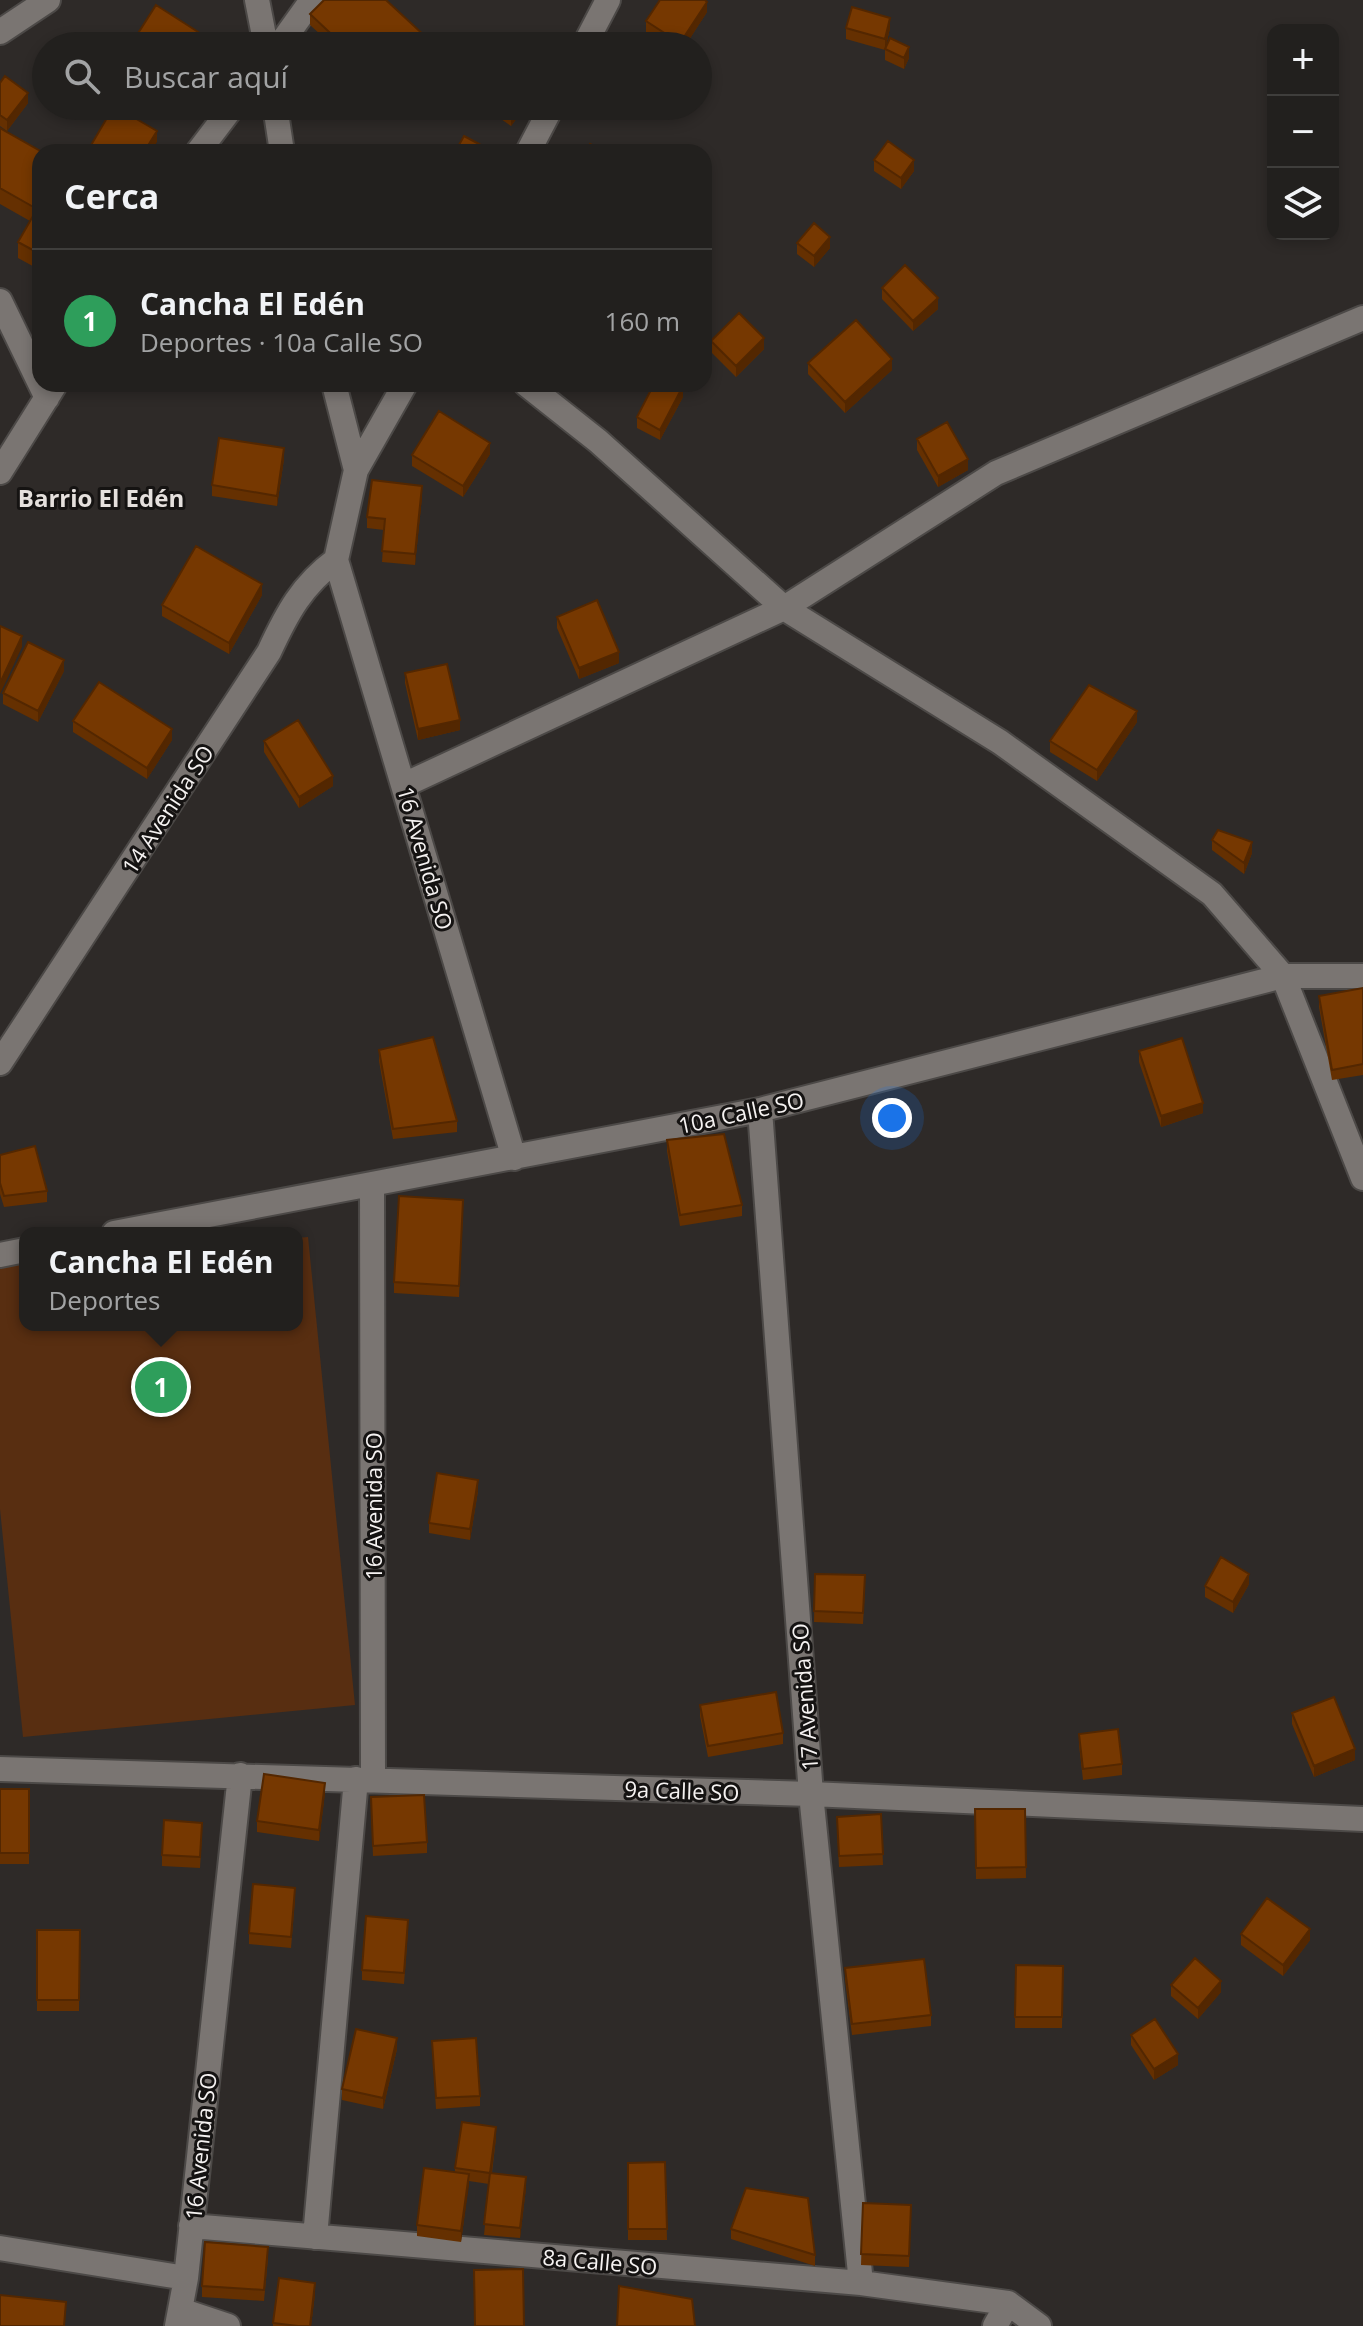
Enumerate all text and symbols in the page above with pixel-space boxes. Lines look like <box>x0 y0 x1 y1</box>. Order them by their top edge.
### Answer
map controls <box>1267 24 1339 240</box>
button: + <box>1267 24 1339 96</box>
search box <box>32 32 712 120</box>
icon: search <box>60 54 104 98</box>
text: Buscar aquí <box>124 56 288 97</box>
button: − <box>1267 96 1339 168</box>
button: layers <box>1267 168 1339 240</box>
text: Cerca <box>64 173 159 219</box>
text: Cancha El Edén <box>140 283 365 324</box>
text: 1 <box>83 303 97 339</box>
text: 160 m <box>605 303 680 339</box>
text: Deportes · 10a Calle SO <box>140 324 423 360</box>
district label: Barrio El Edén <box>18 481 184 514</box>
street label: 14 Avenida SO <box>114 739 220 879</box>
street label: 16 Avenida SO <box>391 783 461 933</box>
street label: 10a Calle SO <box>676 1084 806 1140</box>
your location <box>872 1098 912 1138</box>
popup <box>19 1227 303 1331</box>
text: Cancha El Edén <box>49 1241 274 1282</box>
text: Deportes <box>49 1282 160 1318</box>
pin: 1 <box>135 1357 187 1417</box>
street label: 16 Avenida SO <box>358 1432 388 1580</box>
street label: 17 Avenida SO <box>784 1622 824 1772</box>
street label: 9a Calle SO <box>624 1773 740 1807</box>
street label: 16 Avenida SO <box>177 2071 223 2221</box>
street label: 8a Calle SO <box>541 2241 659 2281</box>

